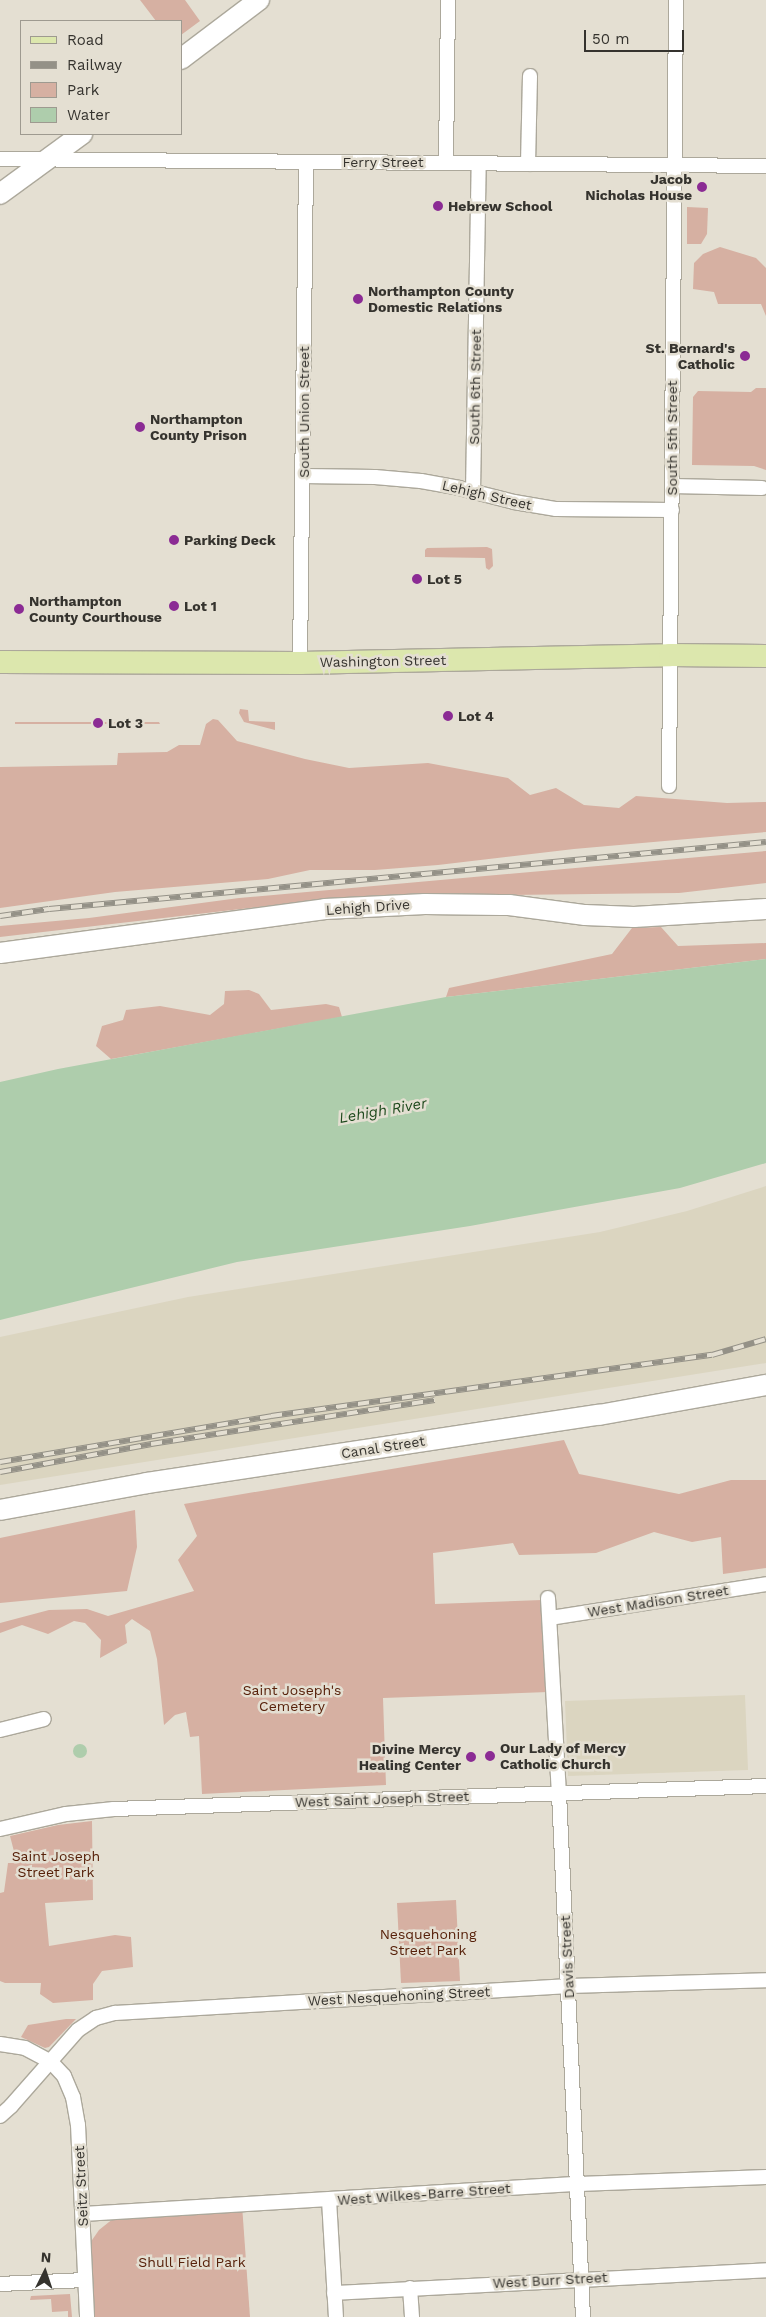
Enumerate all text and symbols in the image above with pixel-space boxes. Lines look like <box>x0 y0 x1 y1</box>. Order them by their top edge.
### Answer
legend <box>20 20 182 135</box>
scale bar <box>586 20 686 52</box>
text: 50 m <box>592 30 629 48</box>
text: Road <box>67 31 104 49</box>
text: Railway <box>67 56 122 74</box>
text: Park <box>67 81 99 99</box>
text: Water <box>67 106 110 124</box>
street label: Ferry Street <box>342 154 424 170</box>
place label: Jacob Nicholas House <box>585 171 692 203</box>
marker: Jacob Nicholas House <box>696 181 708 193</box>
place label: Hebrew School <box>448 198 553 214</box>
marker: Hebrew School <box>432 200 444 212</box>
place label: Northampton County Domestic Relations <box>368 283 514 316</box>
marker: Northampton County Domestic Relations <box>352 293 364 305</box>
street label: South 6th Street <box>466 329 484 445</box>
place label: St. Bernard's Catholic <box>646 340 735 372</box>
street label: South Union Street <box>296 346 312 478</box>
marker: St. Bernard's Catholic <box>739 350 751 362</box>
street label: South 5th Street <box>664 381 680 495</box>
place label: Northampton County Prison <box>150 411 247 444</box>
marker: Northampton County Prison <box>134 421 146 433</box>
street label: Lehigh Street <box>440 477 534 513</box>
place label: Parking Deck <box>184 532 276 548</box>
marker: Parking Deck <box>168 534 180 546</box>
place label: Lot 5 <box>427 571 462 587</box>
marker: Lot 5 <box>411 573 423 585</box>
place label: Northampton County Courthouse <box>29 593 162 626</box>
place label: Lot 1 <box>184 598 217 614</box>
marker: Lot 1 <box>168 600 180 612</box>
marker: Northampton County Courthouse <box>13 603 25 615</box>
street label: Washington Street <box>320 651 446 671</box>
place label: Lot 4 <box>458 708 494 724</box>
marker: Lot 4 <box>442 710 454 722</box>
place label: Lot 3 <box>108 715 143 731</box>
marker: Lot 3 <box>92 717 104 729</box>
street label: Lehigh Drive <box>325 896 411 918</box>
water label: Lehigh River <box>338 1094 428 1128</box>
street label: Canal Street <box>340 1432 426 1462</box>
street label: West Madison Street <box>586 1582 730 1620</box>
park label: Saint Joseph's Cemetery <box>243 1682 341 1714</box>
place label: Our Lady of Mercy Catholic Church <box>500 1740 627 1772</box>
place label: Divine Mercy Healing Center <box>359 1741 461 1774</box>
marker: Our Lady of Mercy Catholic Church <box>484 1750 496 1762</box>
marker: Divine Mercy Healing Center <box>465 1751 477 1763</box>
street label: West Saint Joseph Street <box>294 1788 470 1810</box>
park label: Saint Joseph Street Park <box>12 1848 100 1880</box>
street label: Davis Street <box>556 1915 578 1999</box>
park label: Nesquehoning Street Park <box>380 1926 476 1958</box>
street label: West Nesquehoning Street <box>307 1983 491 2009</box>
street label: Seitz Street <box>70 2145 92 2227</box>
street label: West Wilkes-Barre Street <box>337 2180 511 2208</box>
north arrow <box>20 2247 70 2297</box>
text: N <box>40 2249 52 2265</box>
park label: Shull Field Park <box>138 2254 246 2270</box>
street label: West Burr Street <box>492 2269 608 2291</box>

